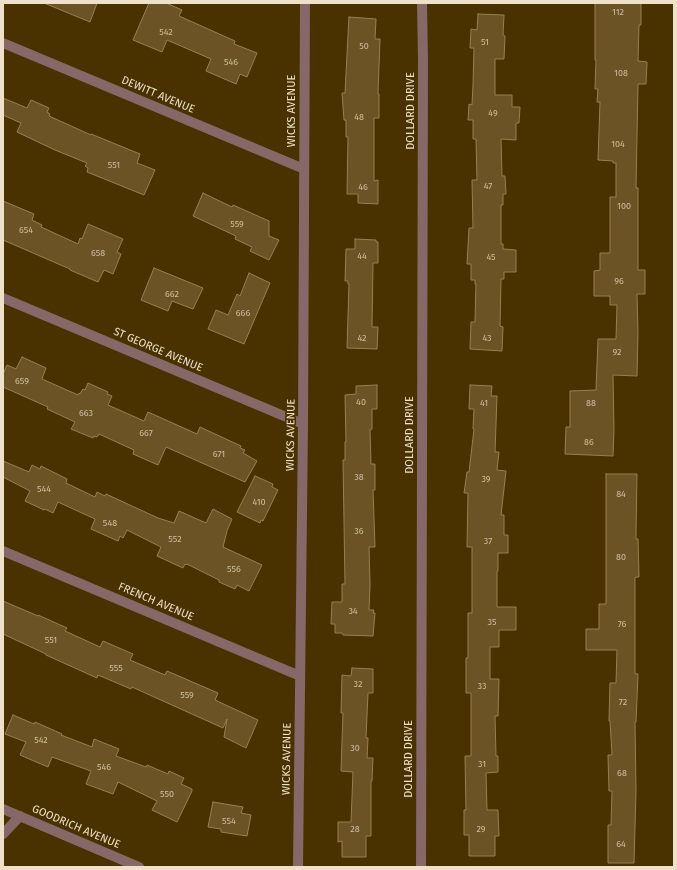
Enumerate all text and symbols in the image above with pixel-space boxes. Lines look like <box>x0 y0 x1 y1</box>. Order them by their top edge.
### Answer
house number: 112 <box>612 7 624 17</box>
house number: 542 <box>159 27 173 37</box>
house number: 51 <box>481 37 489 47</box>
house number: 50 <box>359 41 369 51</box>
house number: 546 <box>224 57 238 67</box>
house number: 108 <box>614 68 628 78</box>
street label: DOLLARD DRIVE <box>404 72 418 150</box>
street label: DEWITT AVENUE <box>119 74 197 116</box>
street label: WICKS AVENUE <box>285 75 299 147</box>
house number: 49 <box>488 108 498 118</box>
house number: 48 <box>354 112 364 122</box>
house number: 104 <box>611 139 625 149</box>
house number: 551 <box>108 160 120 170</box>
house number: 47 <box>484 181 492 191</box>
house number: 46 <box>358 182 368 192</box>
house number: 100 <box>617 201 631 211</box>
house number: 559 <box>230 219 244 229</box>
house number: 654 <box>19 225 33 235</box>
house number: 658 <box>91 248 105 258</box>
house number: 44 <box>357 251 367 261</box>
house number: 45 <box>486 252 496 262</box>
house number: 96 <box>614 276 624 286</box>
house number: 662 <box>165 289 179 299</box>
house number: 666 <box>236 308 250 318</box>
street label: ST GEORGE AVENUE <box>111 325 205 375</box>
house number: 42 <box>357 333 367 343</box>
house number: 43 <box>482 333 492 343</box>
house number: 92 <box>613 347 621 357</box>
house number: 659 <box>15 376 29 386</box>
street label: DOLLARD DRIVE <box>403 396 417 474</box>
house number: 40 <box>356 397 366 407</box>
house number: 41 <box>480 398 488 408</box>
house number: 88 <box>586 398 596 408</box>
street label: WICKS AVENUE <box>284 399 298 471</box>
house number: 663 <box>79 408 93 418</box>
house number: 667 <box>139 428 153 438</box>
house number: 86 <box>584 437 594 447</box>
house number: 671 <box>213 449 225 459</box>
house number: 38 <box>354 472 364 482</box>
house number: 39 <box>481 474 491 484</box>
house number: 544 <box>37 484 51 494</box>
house number: 84 <box>616 489 626 499</box>
house number: 410 <box>252 497 266 507</box>
house number: 548 <box>103 518 117 528</box>
house number: 36 <box>354 526 364 536</box>
house number: 552 <box>168 534 182 544</box>
house number: 37 <box>484 536 492 546</box>
house number: 80 <box>616 552 626 562</box>
house number: 556 <box>227 564 241 574</box>
street label: FRENCH AVENUE <box>116 580 196 624</box>
house number: 34 <box>348 606 358 616</box>
house number: 35 <box>488 617 496 627</box>
house number: 76 <box>618 619 626 629</box>
house number: 551 <box>45 635 57 645</box>
house number: 555 <box>109 663 123 673</box>
house number: 32 <box>354 679 362 689</box>
house number: 33 <box>478 681 486 691</box>
house number: 559 <box>180 690 194 700</box>
house number: 72 <box>619 697 627 707</box>
street label: DOLLARD DRIVE <box>402 720 416 798</box>
street label: WICKS AVENUE <box>280 723 294 795</box>
house number: 542 <box>34 735 48 745</box>
house number: 30 <box>350 743 360 753</box>
house number: 31 <box>478 759 486 769</box>
house number: 546 <box>97 762 111 772</box>
house number: 68 <box>617 768 627 778</box>
house number: 550 <box>160 789 174 799</box>
street label: GOODRICH AVENUE <box>30 802 122 852</box>
house number: 554 <box>222 816 236 826</box>
house number: 28 <box>350 824 360 834</box>
house number: 29 <box>476 824 486 834</box>
house number: 64 <box>616 839 626 849</box>

